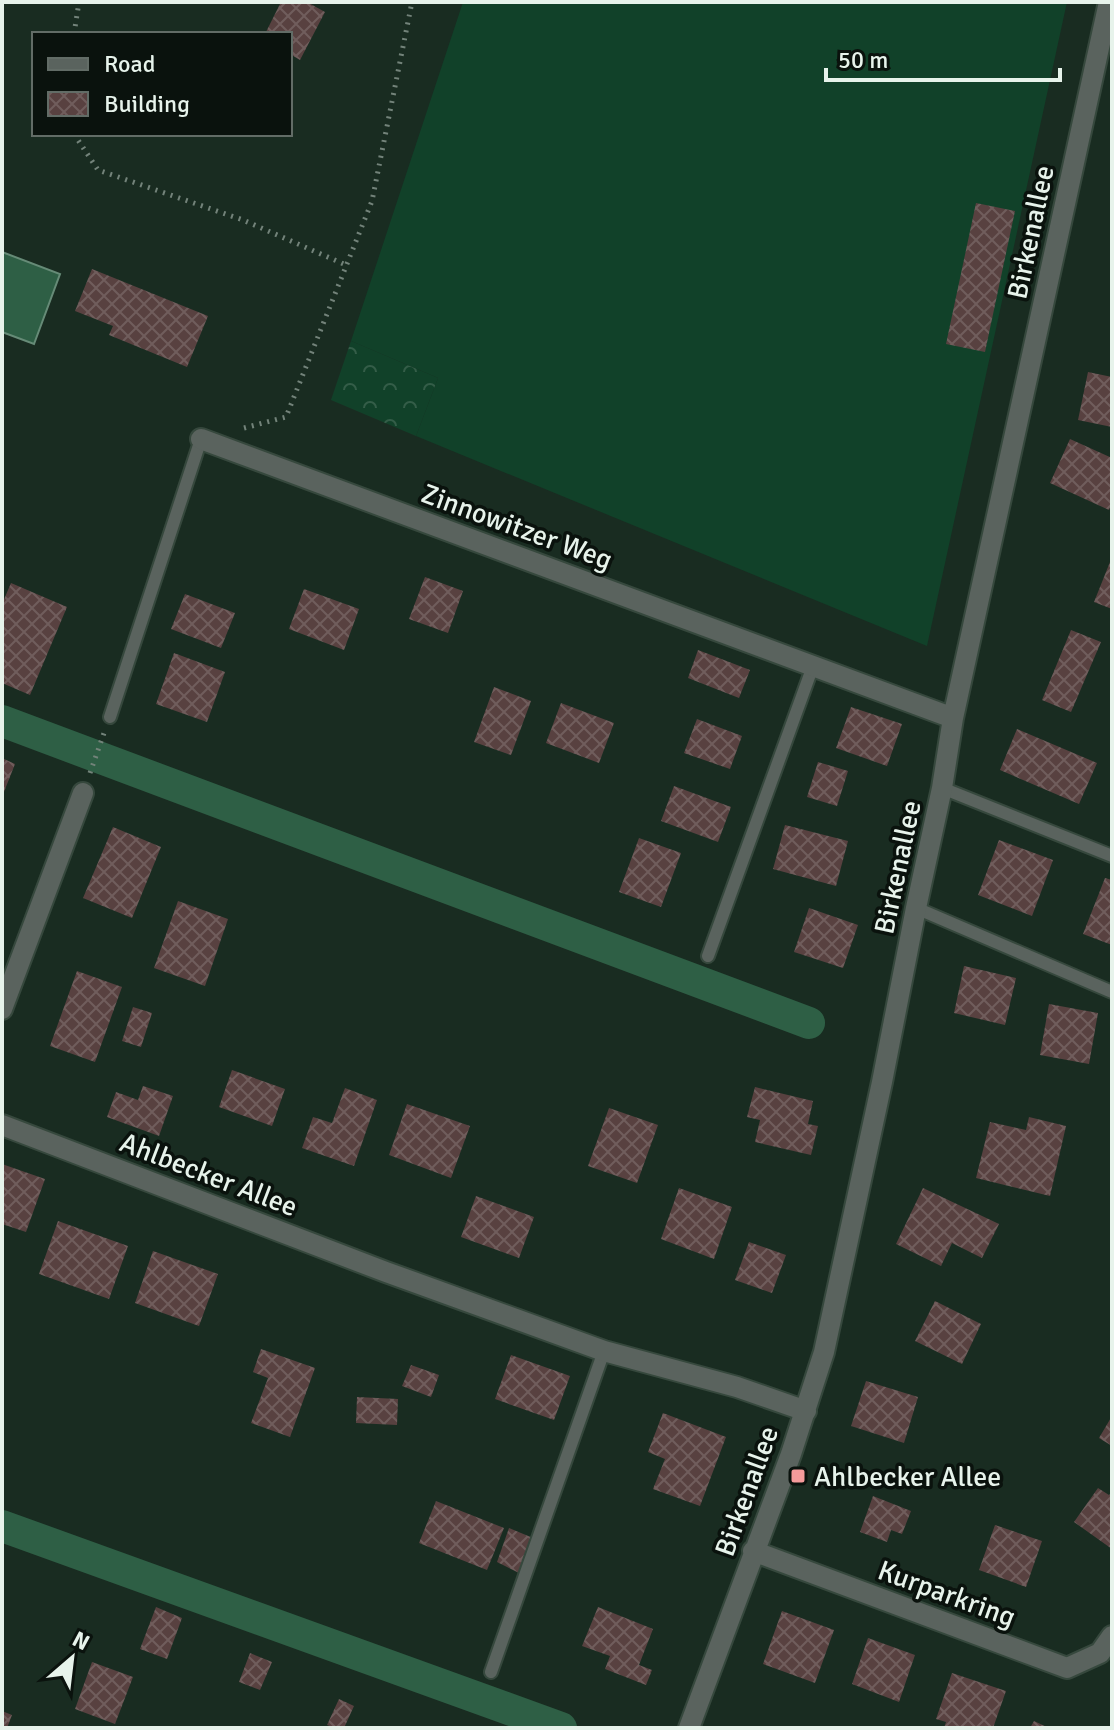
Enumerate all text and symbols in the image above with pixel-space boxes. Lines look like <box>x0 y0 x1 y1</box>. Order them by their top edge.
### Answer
legend <box>32 32 292 136</box>
scale bar <box>826 32 1060 82</box>
text: 50 m <box>838 45 888 75</box>
text: Road <box>104 49 155 79</box>
text: Building <box>104 89 190 119</box>
street label: Birkenallee <box>1000 162 1062 302</box>
street label: Zinnowitzer Weg <box>417 477 617 577</box>
street label: Birkenallee <box>867 797 929 937</box>
street label: Ahlbecker Allee <box>115 1126 302 1224</box>
street label: Birkenallee <box>708 1422 786 1561</box>
place label: Ahlbecker Allee <box>814 1460 1001 1494</box>
marker: Ahlbecker Allee <box>789 1467 807 1485</box>
street label: Kurparkring <box>873 1553 1020 1634</box>
north arrow <box>32 1618 112 1698</box>
text: N <box>68 1625 94 1656</box>

